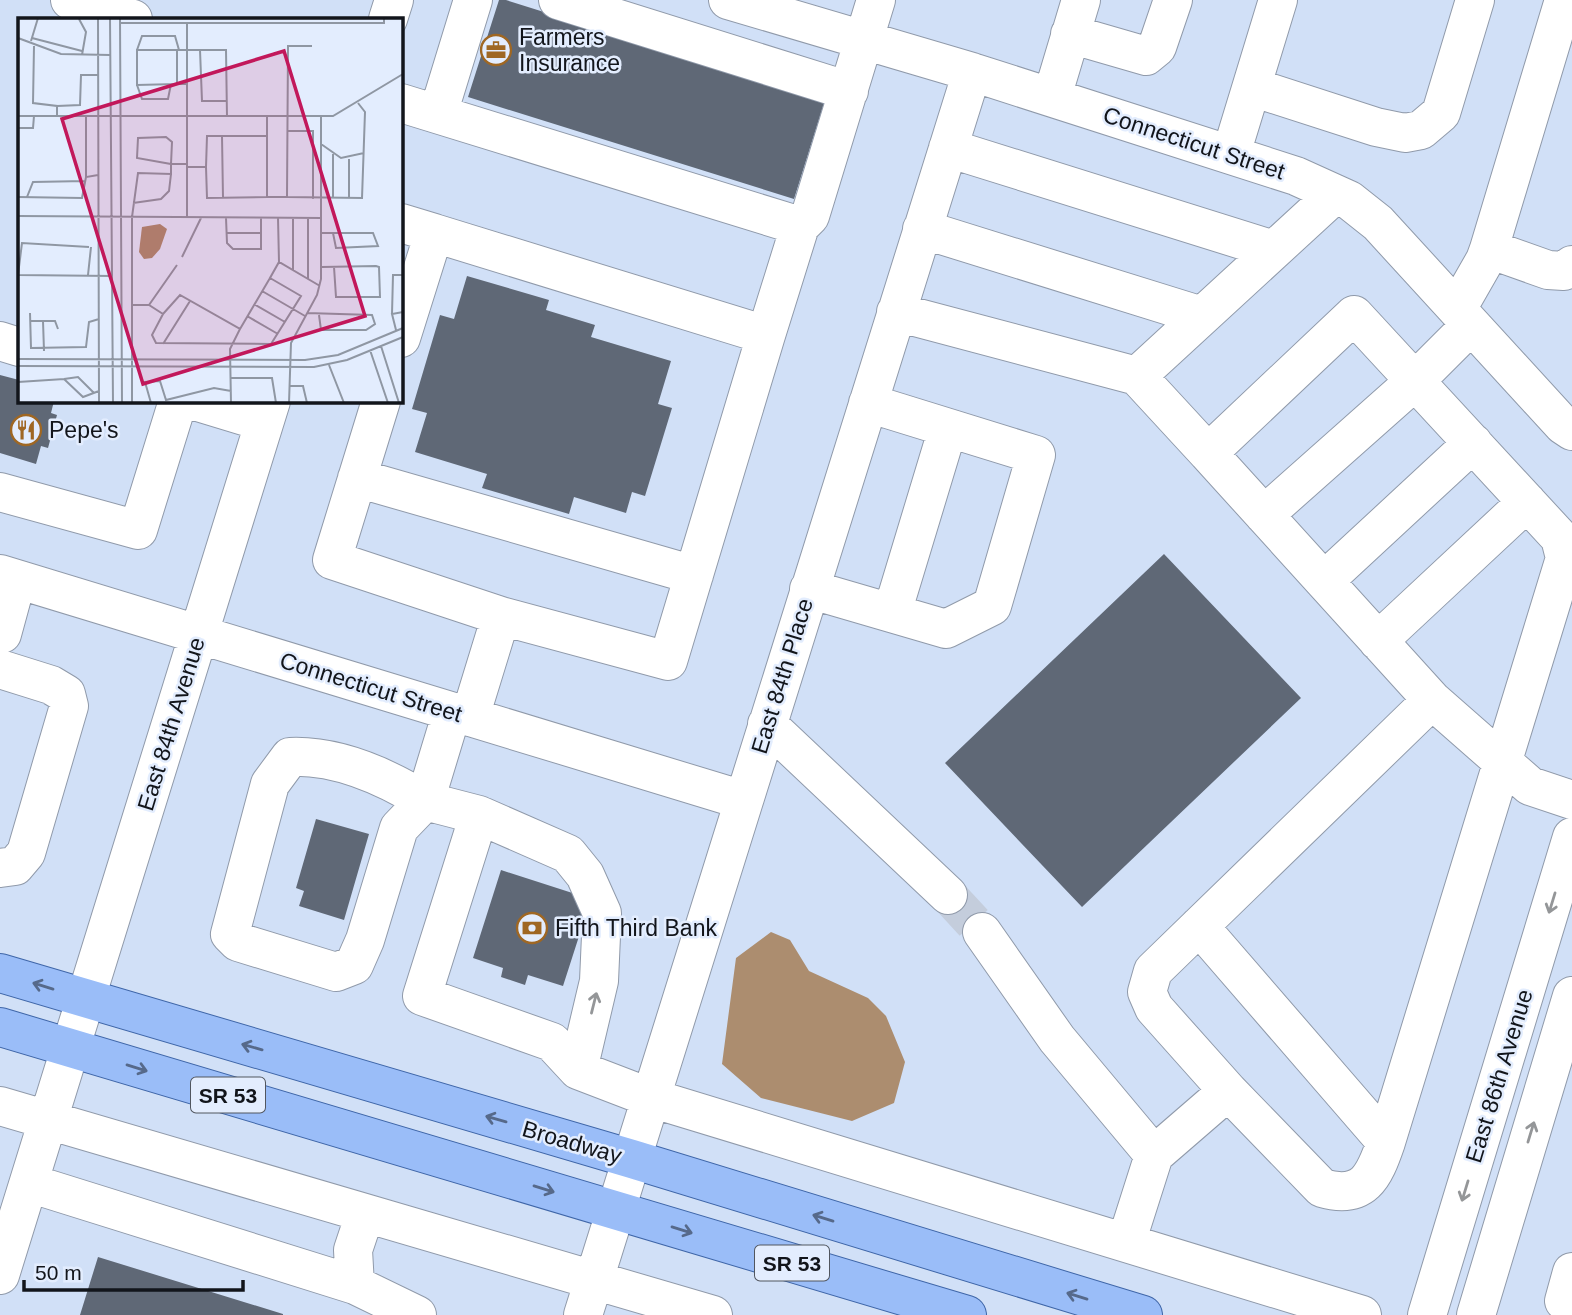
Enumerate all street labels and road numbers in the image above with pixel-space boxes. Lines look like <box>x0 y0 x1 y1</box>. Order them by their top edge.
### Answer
street label: Connecticut Street <box>1100 101 1289 185</box>
street label: East 84th Place <box>746 595 818 757</box>
street label: East 84th Avenue <box>132 634 210 814</box>
street label: Connecticut Street <box>277 647 466 727</box>
street label: East 86th Avenue <box>1460 986 1538 1166</box>
road number: SR 53 <box>191 1078 265 1112</box>
street label: Broadway <box>519 1115 625 1169</box>
road number: SR 53 <box>755 1246 829 1280</box>

